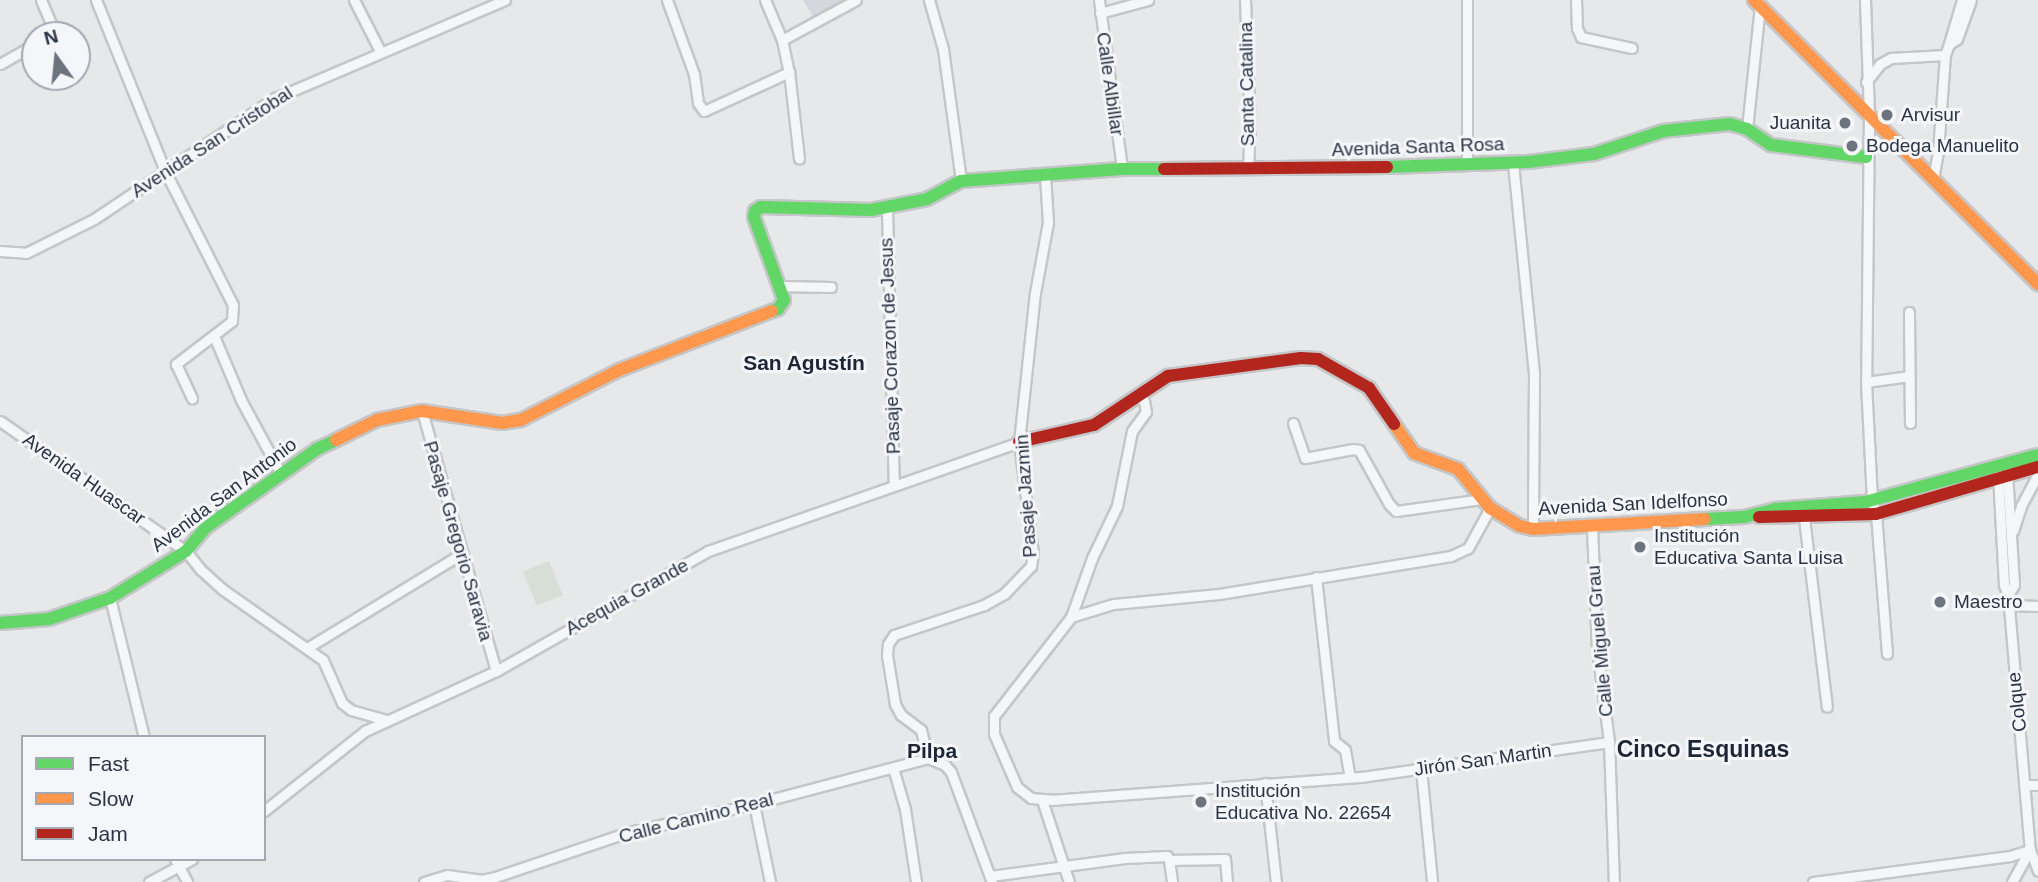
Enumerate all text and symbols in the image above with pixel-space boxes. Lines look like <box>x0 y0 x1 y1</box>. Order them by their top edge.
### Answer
north arrow <box>21 21 91 91</box>
street label: Santa Catalina <box>1235 21 1259 147</box>
text: N <box>42 25 60 49</box>
street label: Calle Albillar <box>1091 30 1129 138</box>
street label: Avenida San Cristobal <box>127 81 297 203</box>
place label: Arvisur <box>1901 104 1960 126</box>
marker: Arvisur <box>1879 107 1895 123</box>
place label: Juanita <box>1770 112 1831 134</box>
marker: Juanita <box>1837 115 1853 131</box>
street label: Avenida Santa Rosa <box>1331 133 1505 161</box>
place label: Bodega Manuelito <box>1866 135 2019 157</box>
marker: Bodega Manuelito <box>1844 138 1860 154</box>
street label: Pasaje Corazon de Jesus <box>875 237 905 455</box>
district label: San Agustín <box>743 350 865 376</box>
street label: Avenida Huascar <box>18 428 150 530</box>
street label: Avenida San Antonio <box>146 433 302 557</box>
street label: Pasaje Jazmin <box>1010 434 1042 558</box>
street label: Pasaje Gregorio Saravia <box>419 438 497 644</box>
street label: Avenida San Idelfonso <box>1538 488 1728 520</box>
place label: Institución Educativa Santa Luisa <box>1654 525 1843 569</box>
marker: Institución Educativa Santa Luisa <box>1632 539 1648 555</box>
street label: Acequia Grande <box>561 554 693 640</box>
street label: Calle Miguel Grau <box>1582 564 1618 718</box>
place label: Maestro <box>1954 591 2023 613</box>
marker: Maestro <box>1932 594 1948 610</box>
street label: Colque <box>2003 671 2031 733</box>
legend <box>21 735 266 861</box>
district label: Cinco Esquinas <box>1617 735 1789 763</box>
district label: Pilpa <box>907 738 957 764</box>
street label: Jirón San Martin <box>1413 739 1553 781</box>
text: Fast <box>88 752 129 775</box>
place label: Institución Educativa No. 22654 <box>1215 780 1391 824</box>
text: Slow <box>88 787 134 810</box>
street label: Calle Camino Real <box>616 788 776 848</box>
marker: Institución Educativa No. 22654 <box>1193 794 1209 810</box>
text: Jam <box>88 822 128 845</box>

